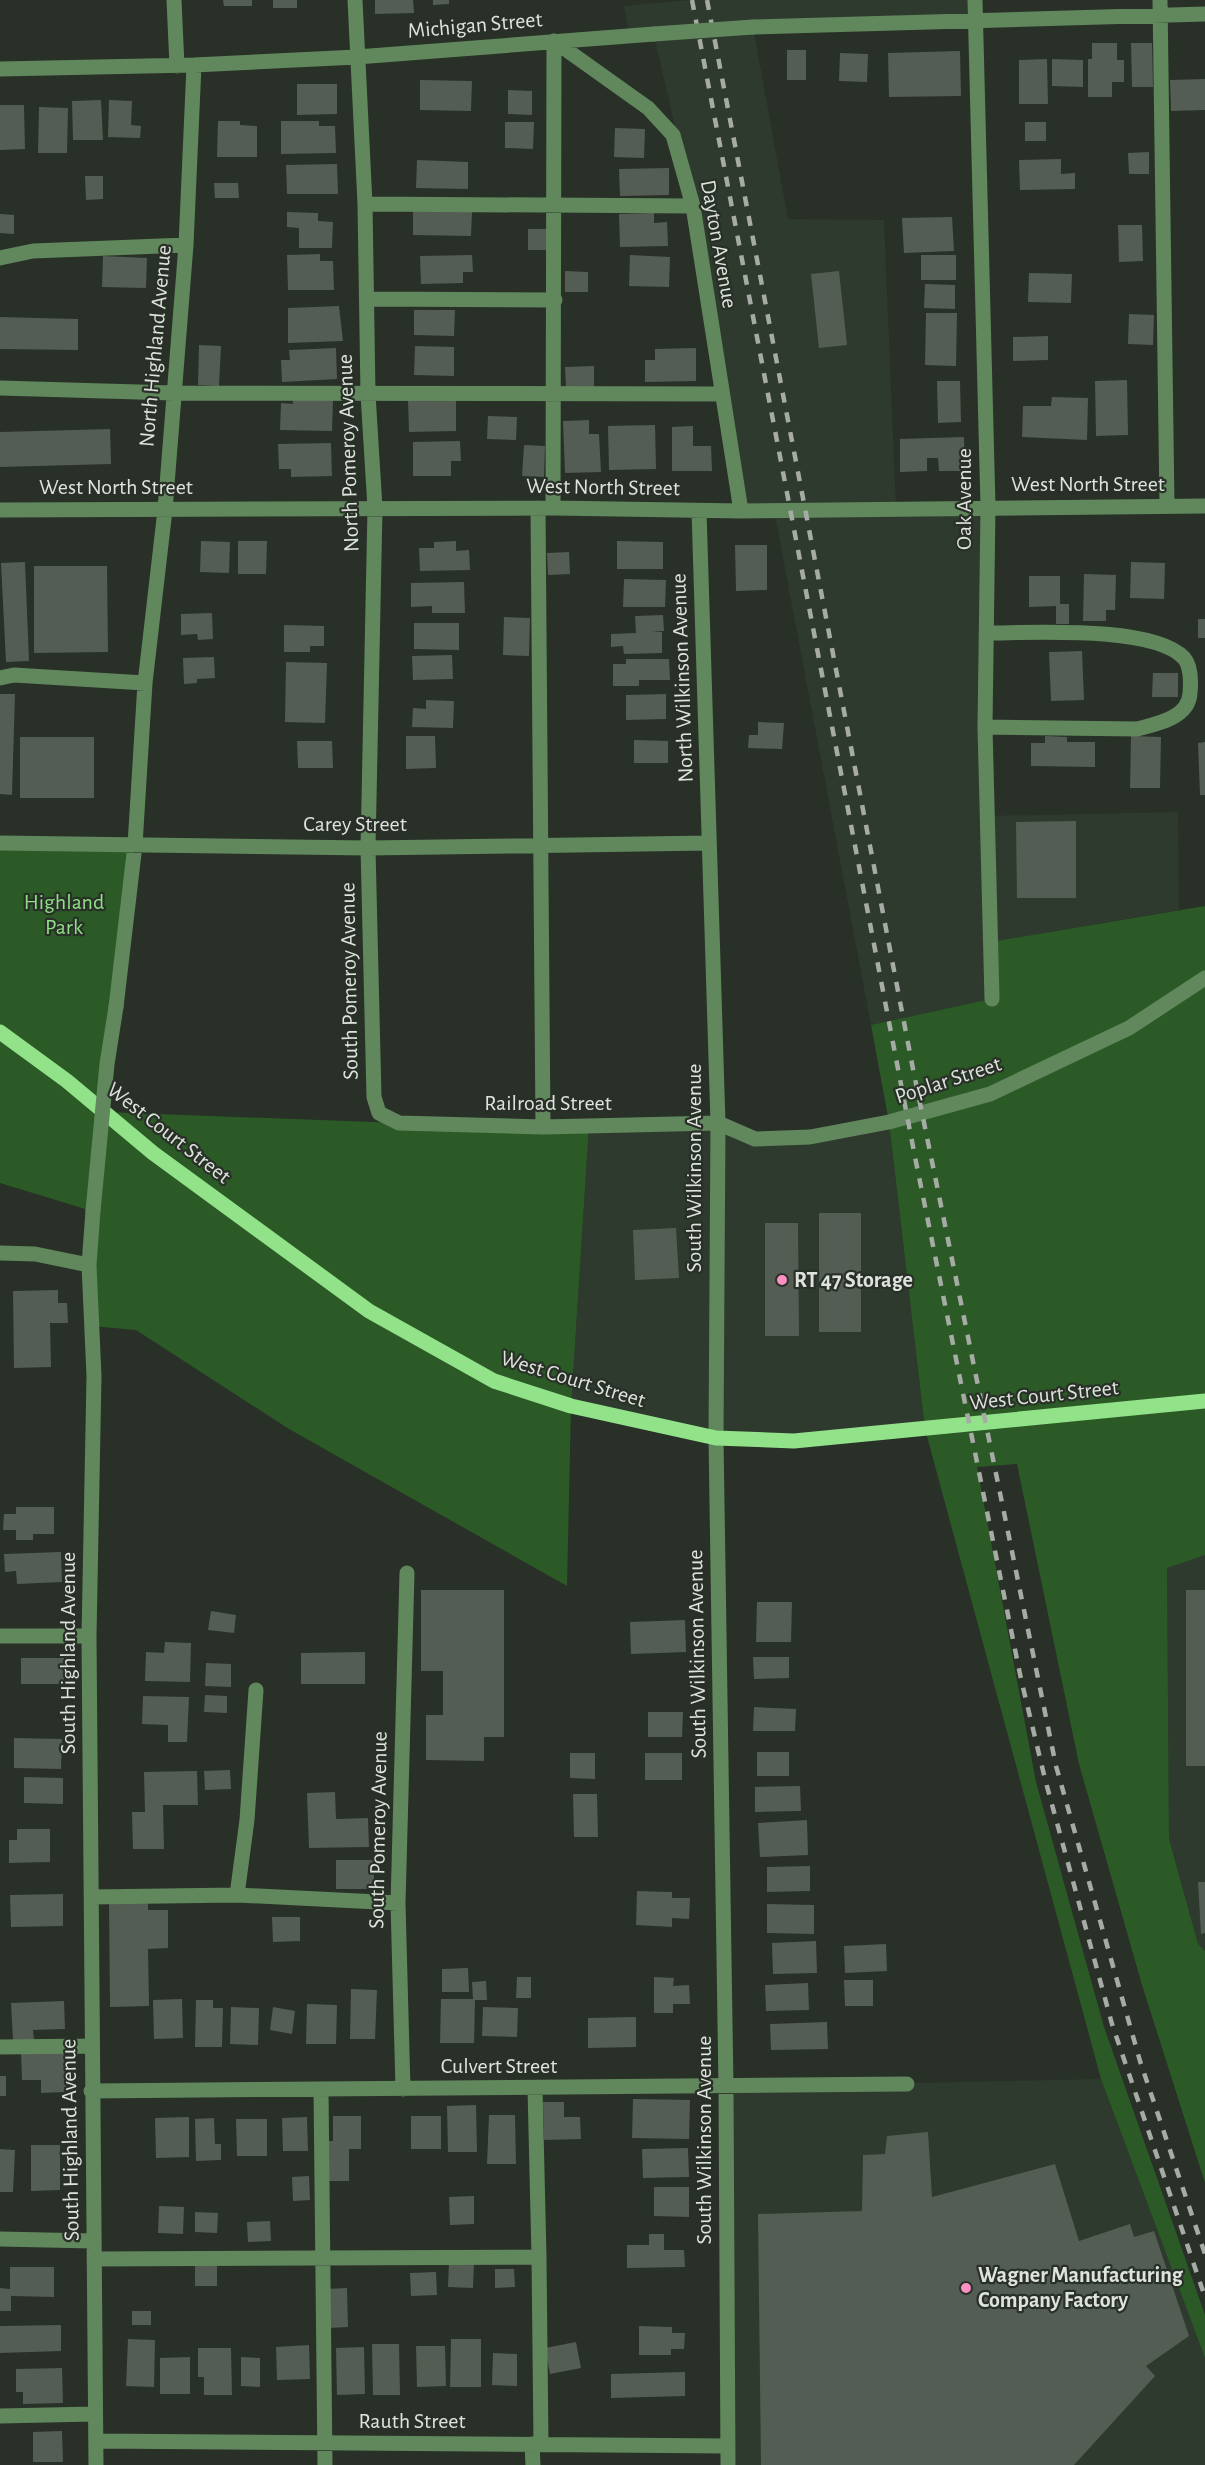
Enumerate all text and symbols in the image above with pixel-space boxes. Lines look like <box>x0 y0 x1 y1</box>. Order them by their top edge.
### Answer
street label: Michigan Street <box>407 8 543 42</box>
street label: Dayton Avenue <box>697 178 741 310</box>
street label: North Highland Avenue <box>135 244 175 448</box>
street label: North Pomeroy Avenue <box>334 354 362 552</box>
street label: Oak Avenue <box>953 448 975 550</box>
street label: West North Street <box>1011 473 1165 495</box>
street label: West North Street <box>526 475 680 499</box>
street label: West North Street <box>39 476 193 498</box>
street label: North Wilkinson Avenue <box>667 573 697 783</box>
street label: Carey Street <box>303 813 407 835</box>
street label: South Pomeroy Avenue <box>336 882 362 1080</box>
park label: Highland Park <box>24 891 104 938</box>
street label: Poplar Street <box>892 1052 1004 1108</box>
street label: South Wilkinson Avenue <box>683 1063 705 1273</box>
street label: West Court Street <box>103 1078 235 1188</box>
street label: Railroad Street <box>484 1092 612 1114</box>
place label: RT 47 Storage <box>794 1269 913 1291</box>
marker: RT 47 Storage <box>775 1273 789 1287</box>
street label: West Court Street <box>498 1347 648 1411</box>
street label: West Court Street <box>968 1376 1120 1414</box>
street label: South Wilkinson Avenue <box>684 1549 710 1759</box>
street label: South Highland Avenue <box>57 1552 79 1754</box>
street label: South Pomeroy Avenue <box>365 1731 391 1929</box>
street label: South Wilkinson Avenue <box>693 2035 715 2245</box>
street label: South Highland Avenue <box>57 2039 83 2241</box>
street label: Culvert Street <box>441 2055 557 2077</box>
place label: Wagner Manufacturing Company Factory <box>978 2264 1184 2312</box>
marker: Wagner Manufacturing Company Factory <box>959 2281 973 2295</box>
street label: Rauth Street <box>358 2410 466 2432</box>

